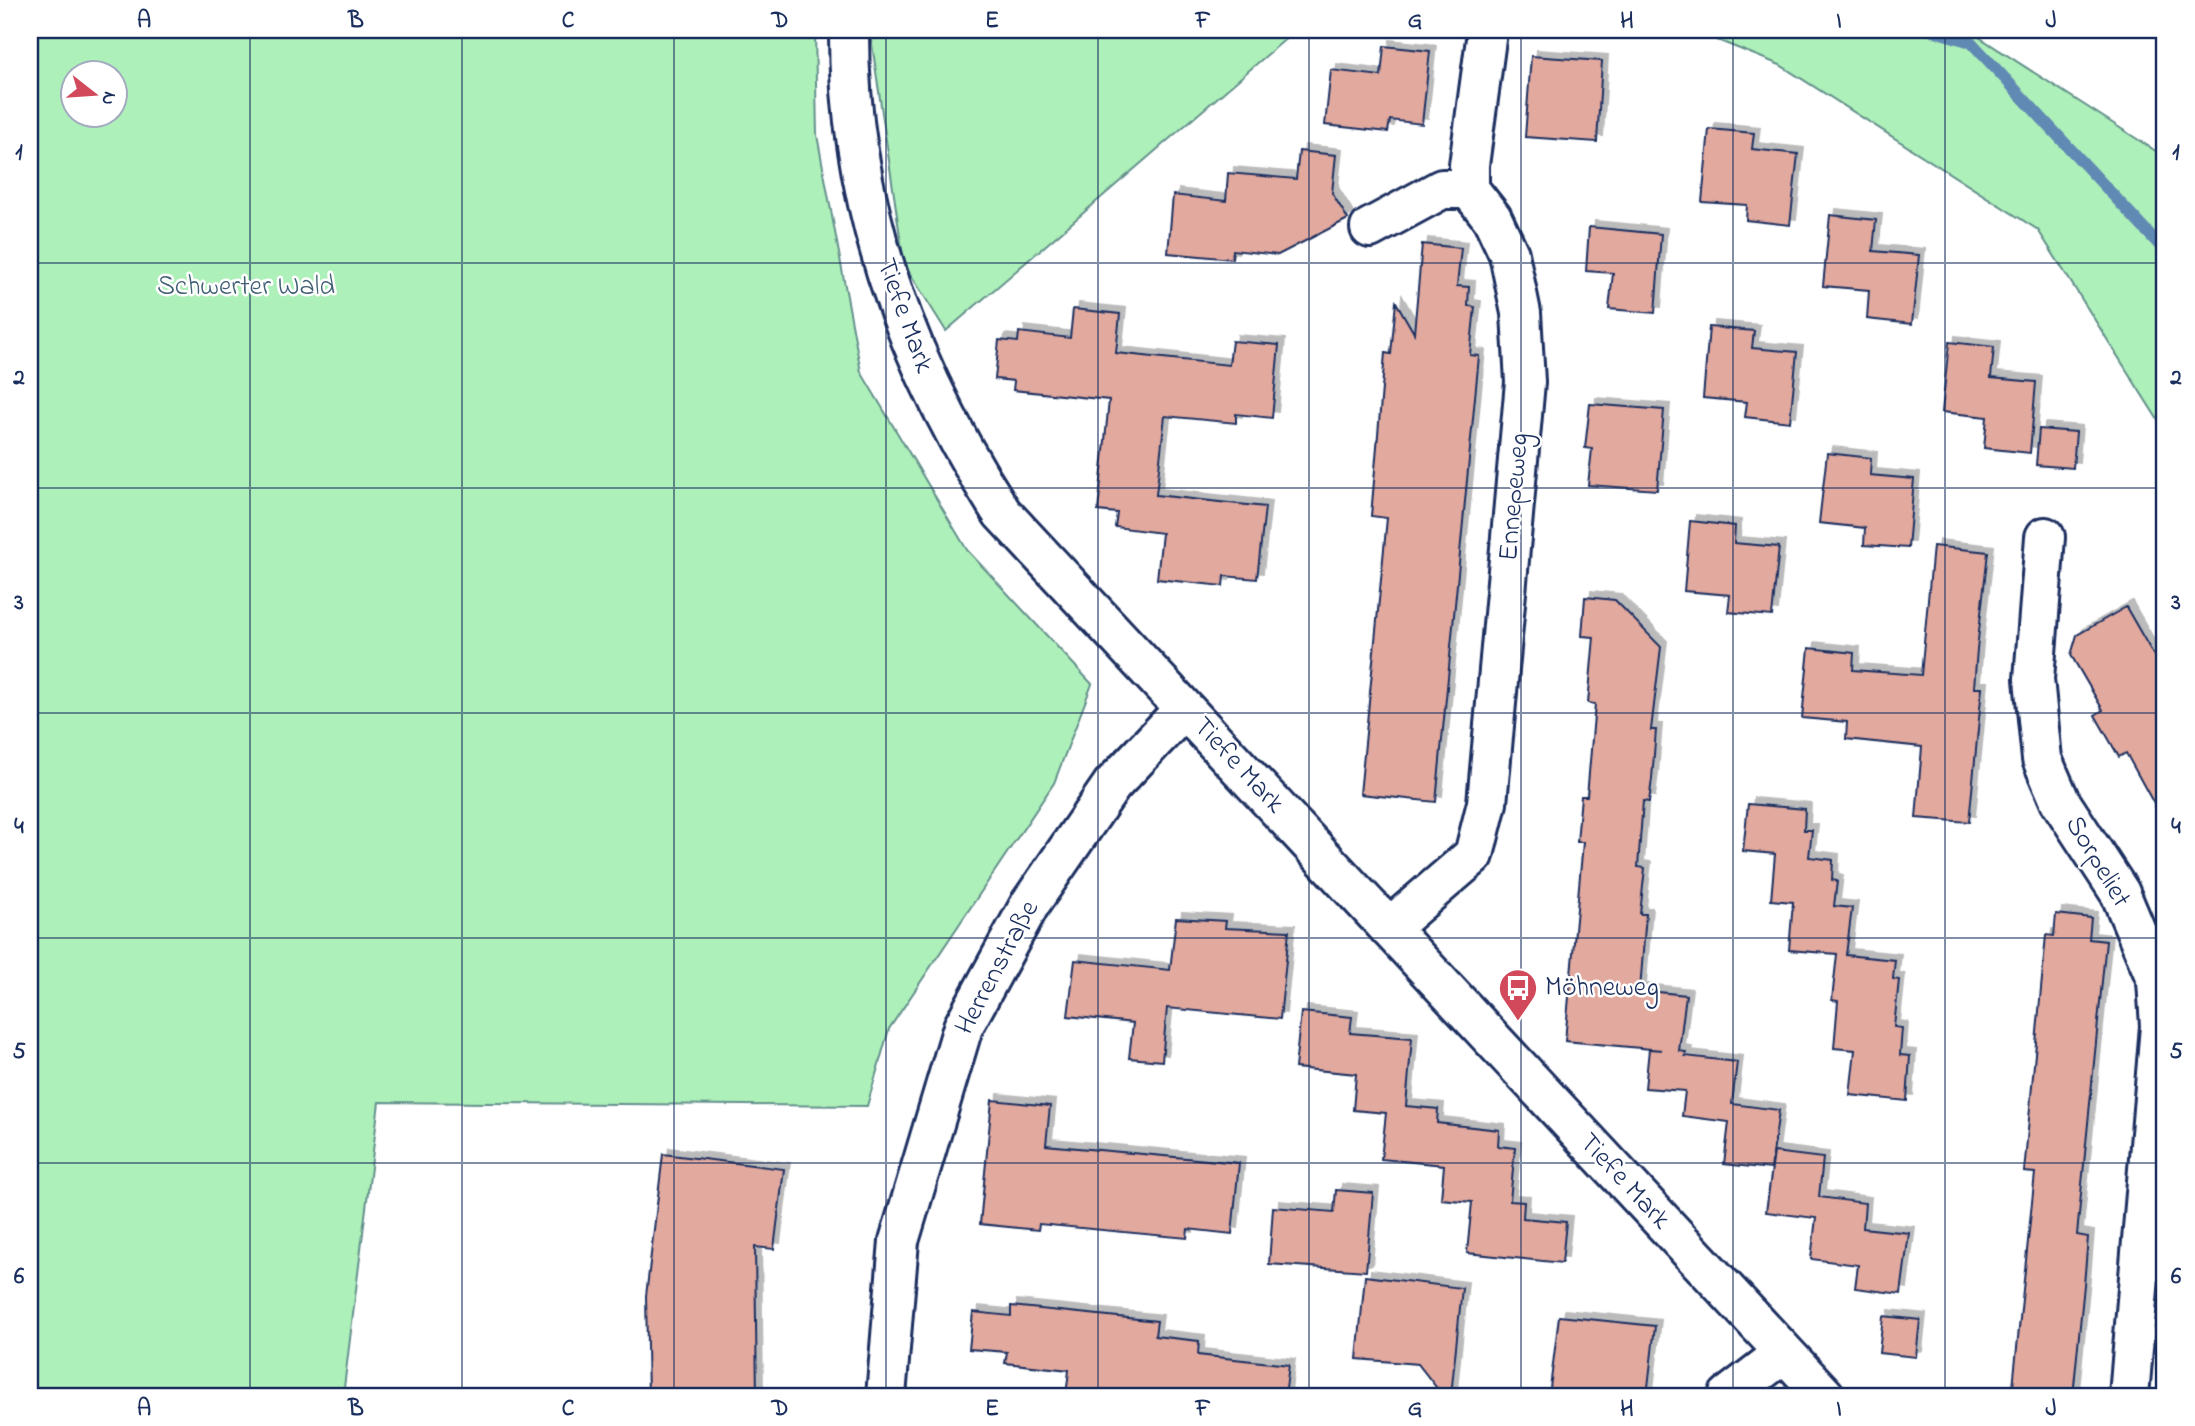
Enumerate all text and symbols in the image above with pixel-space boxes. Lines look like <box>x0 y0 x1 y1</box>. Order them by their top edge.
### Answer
text: A <box>137 5 151 38</box>
text: B <box>347 5 364 38</box>
text: C <box>562 5 575 38</box>
text: D <box>771 5 788 38</box>
text: E <box>985 5 999 38</box>
text: F <box>1195 5 1211 38</box>
text: G <box>1408 5 1422 38</box>
text: H <box>1620 5 1634 38</box>
text: I <box>1836 5 1842 38</box>
text: J <box>2045 5 2057 38</box>
north arrow <box>60 60 130 130</box>
text: N <box>93 88 123 108</box>
text: 1 <box>15 137 23 170</box>
text: 1 <box>2172 137 2180 170</box>
street label: Tiefe Mark <box>864 253 944 380</box>
park label: Schwerter Wald <box>157 267 335 308</box>
text: 2 <box>12 362 25 395</box>
text: 2 <box>2169 362 2182 395</box>
street label: Ennepeweg <box>1489 431 1541 563</box>
text: 3 <box>13 587 24 620</box>
text: 3 <box>2170 587 2181 620</box>
street label: Tiefe Mark <box>1182 708 1294 824</box>
street label: Sorpeliet <box>2053 808 2141 916</box>
text: 4 <box>14 811 24 844</box>
text: 4 <box>2171 811 2181 844</box>
street label: Herrenstraße <box>945 893 1051 1043</box>
bus stop icon: Möhneweg <box>1497 967 1539 1022</box>
place label: Möhneweg <box>1545 968 1659 1009</box>
text: 5 <box>12 1036 26 1069</box>
text: 5 <box>2169 1036 2183 1069</box>
street label: Tiefe Mark <box>1568 1124 1680 1240</box>
text: 6 <box>14 1261 25 1294</box>
text: 6 <box>2171 1261 2182 1294</box>
text: A <box>137 1393 151 1426</box>
text: B <box>347 1393 364 1426</box>
text: C <box>562 1393 575 1426</box>
text: D <box>771 1393 788 1426</box>
text: E <box>985 1393 999 1426</box>
text: F <box>1195 1393 1211 1426</box>
text: G <box>1408 1393 1422 1426</box>
text: H <box>1620 1393 1634 1426</box>
text: I <box>1836 1393 1842 1426</box>
text: J <box>2045 1393 2057 1426</box>

